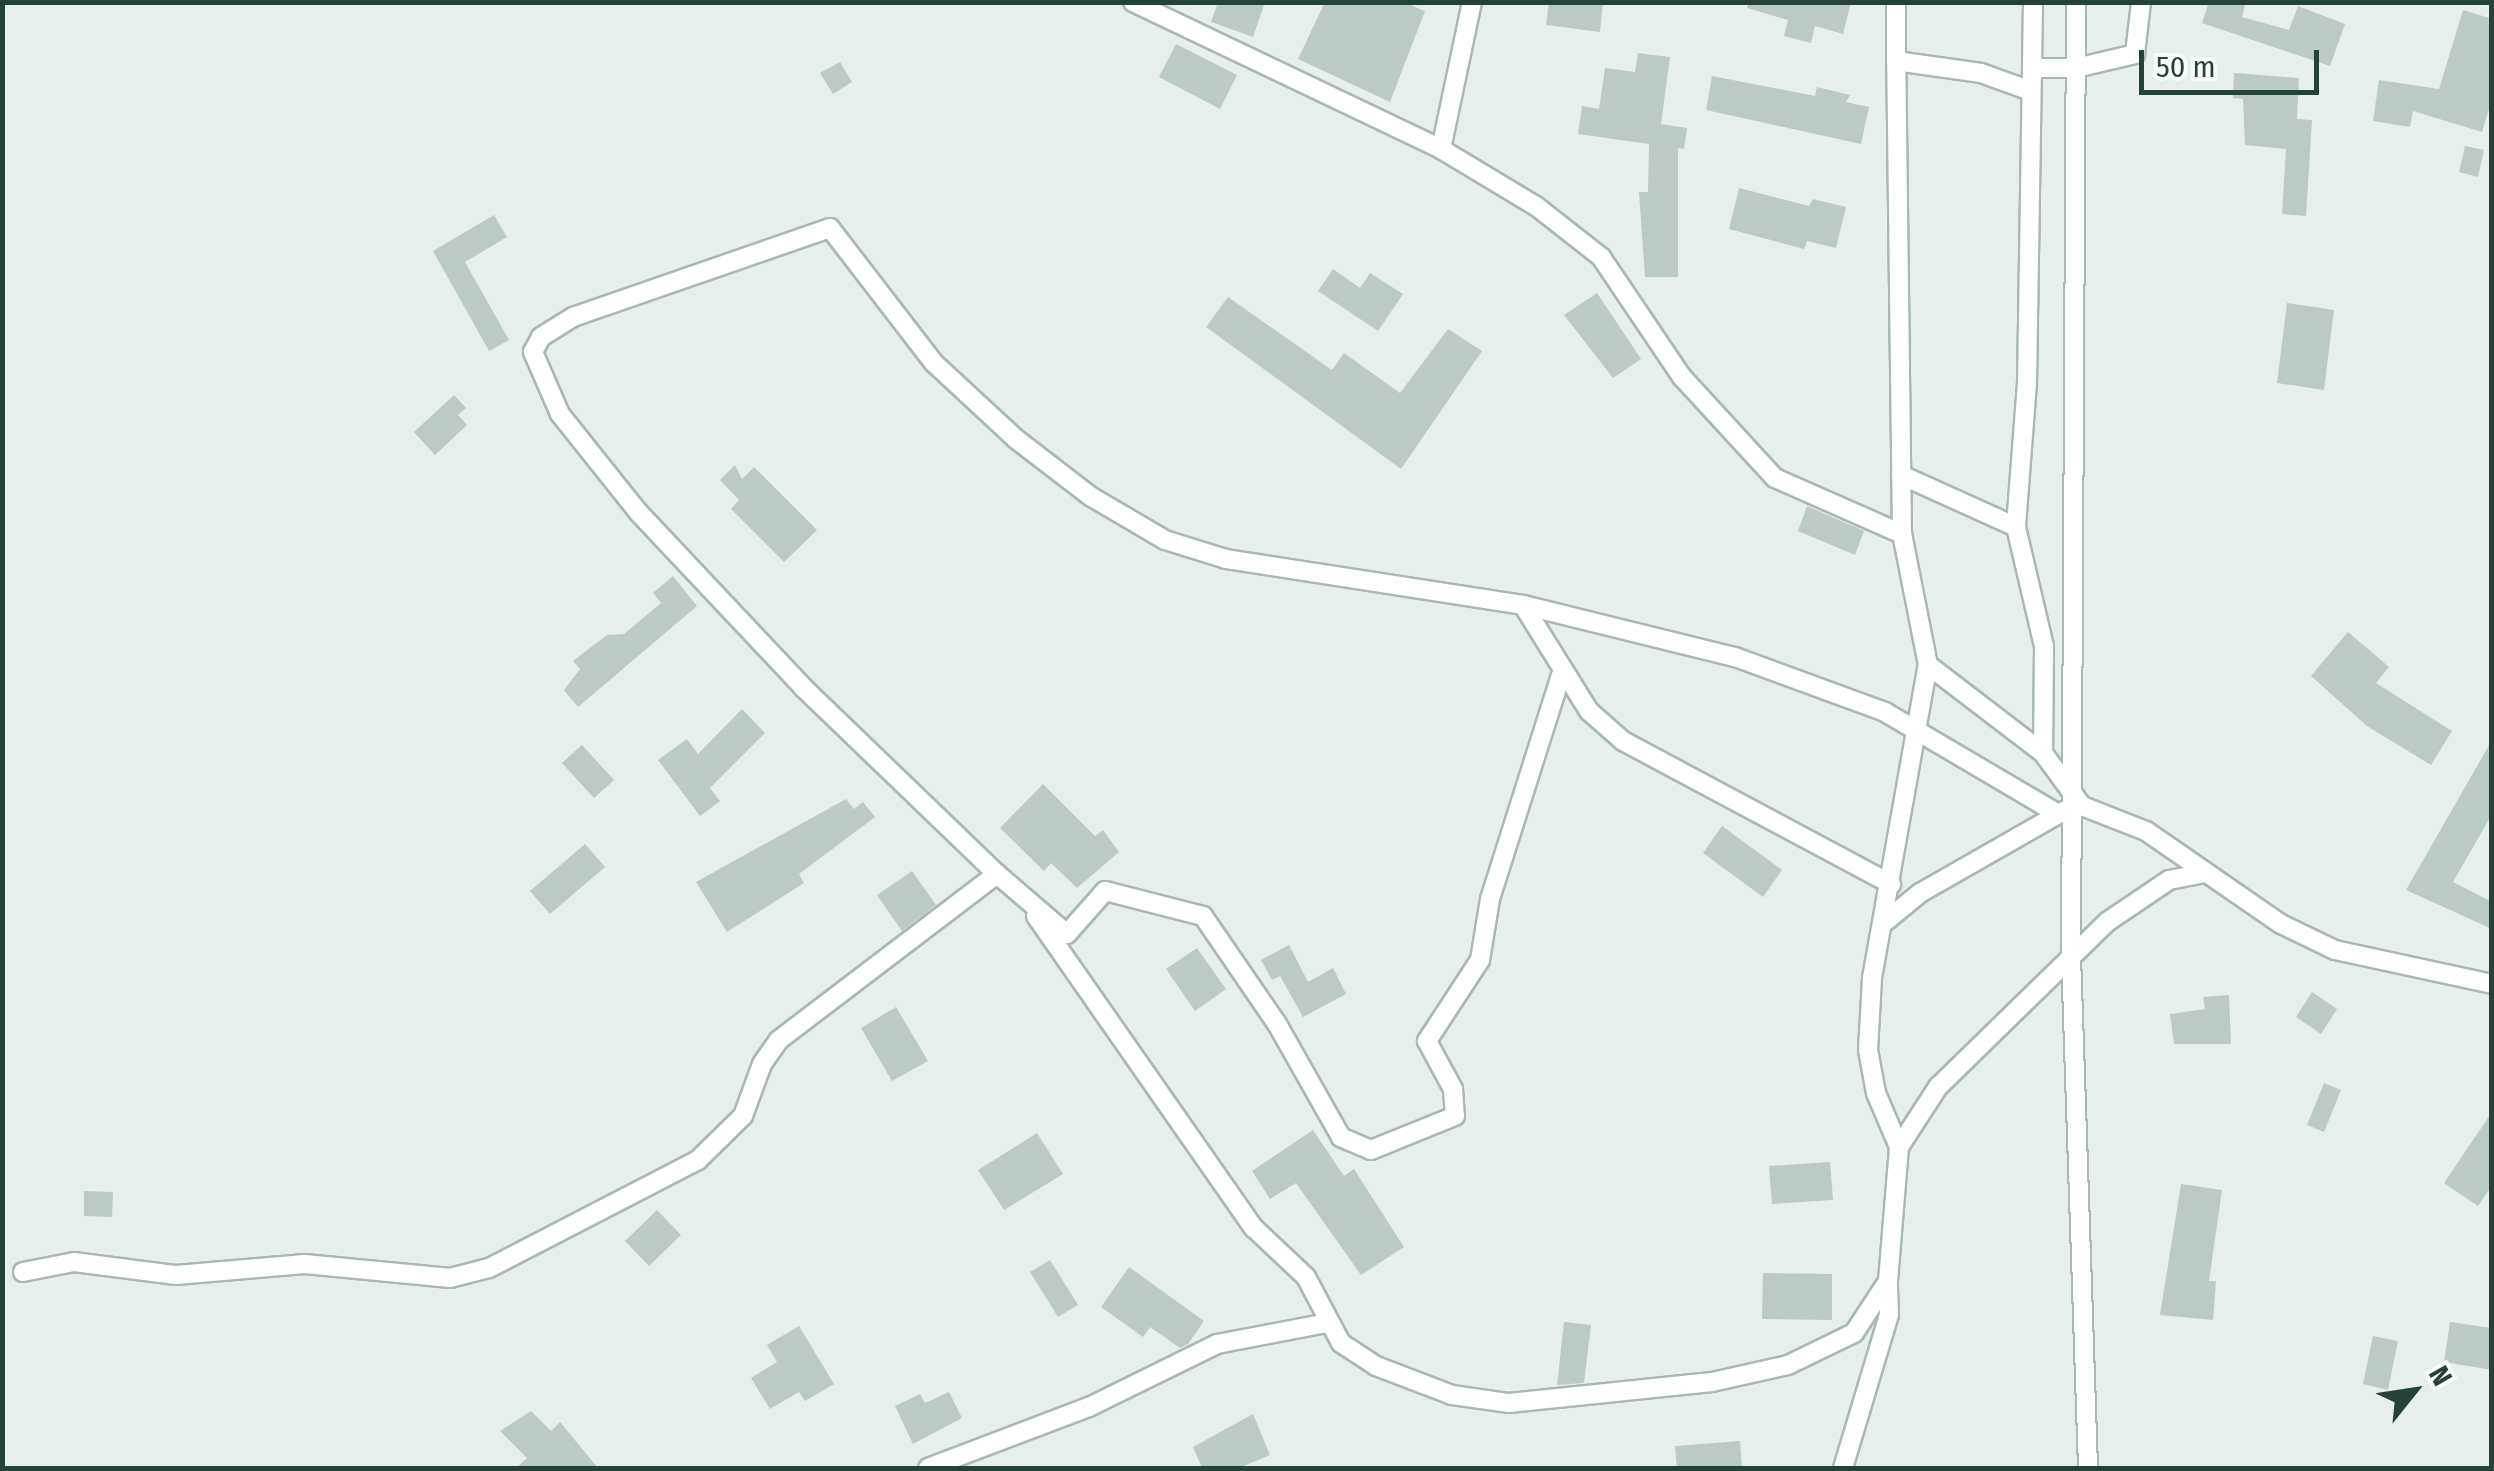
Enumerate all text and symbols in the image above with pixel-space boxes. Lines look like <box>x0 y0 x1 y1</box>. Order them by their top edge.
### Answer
scale bar <box>2144 30 2324 92</box>
text: 50 m <box>2156 49 2216 85</box>
north arrow <box>2364 1341 2464 1441</box>
text: N <box>2422 1360 2459 1391</box>

